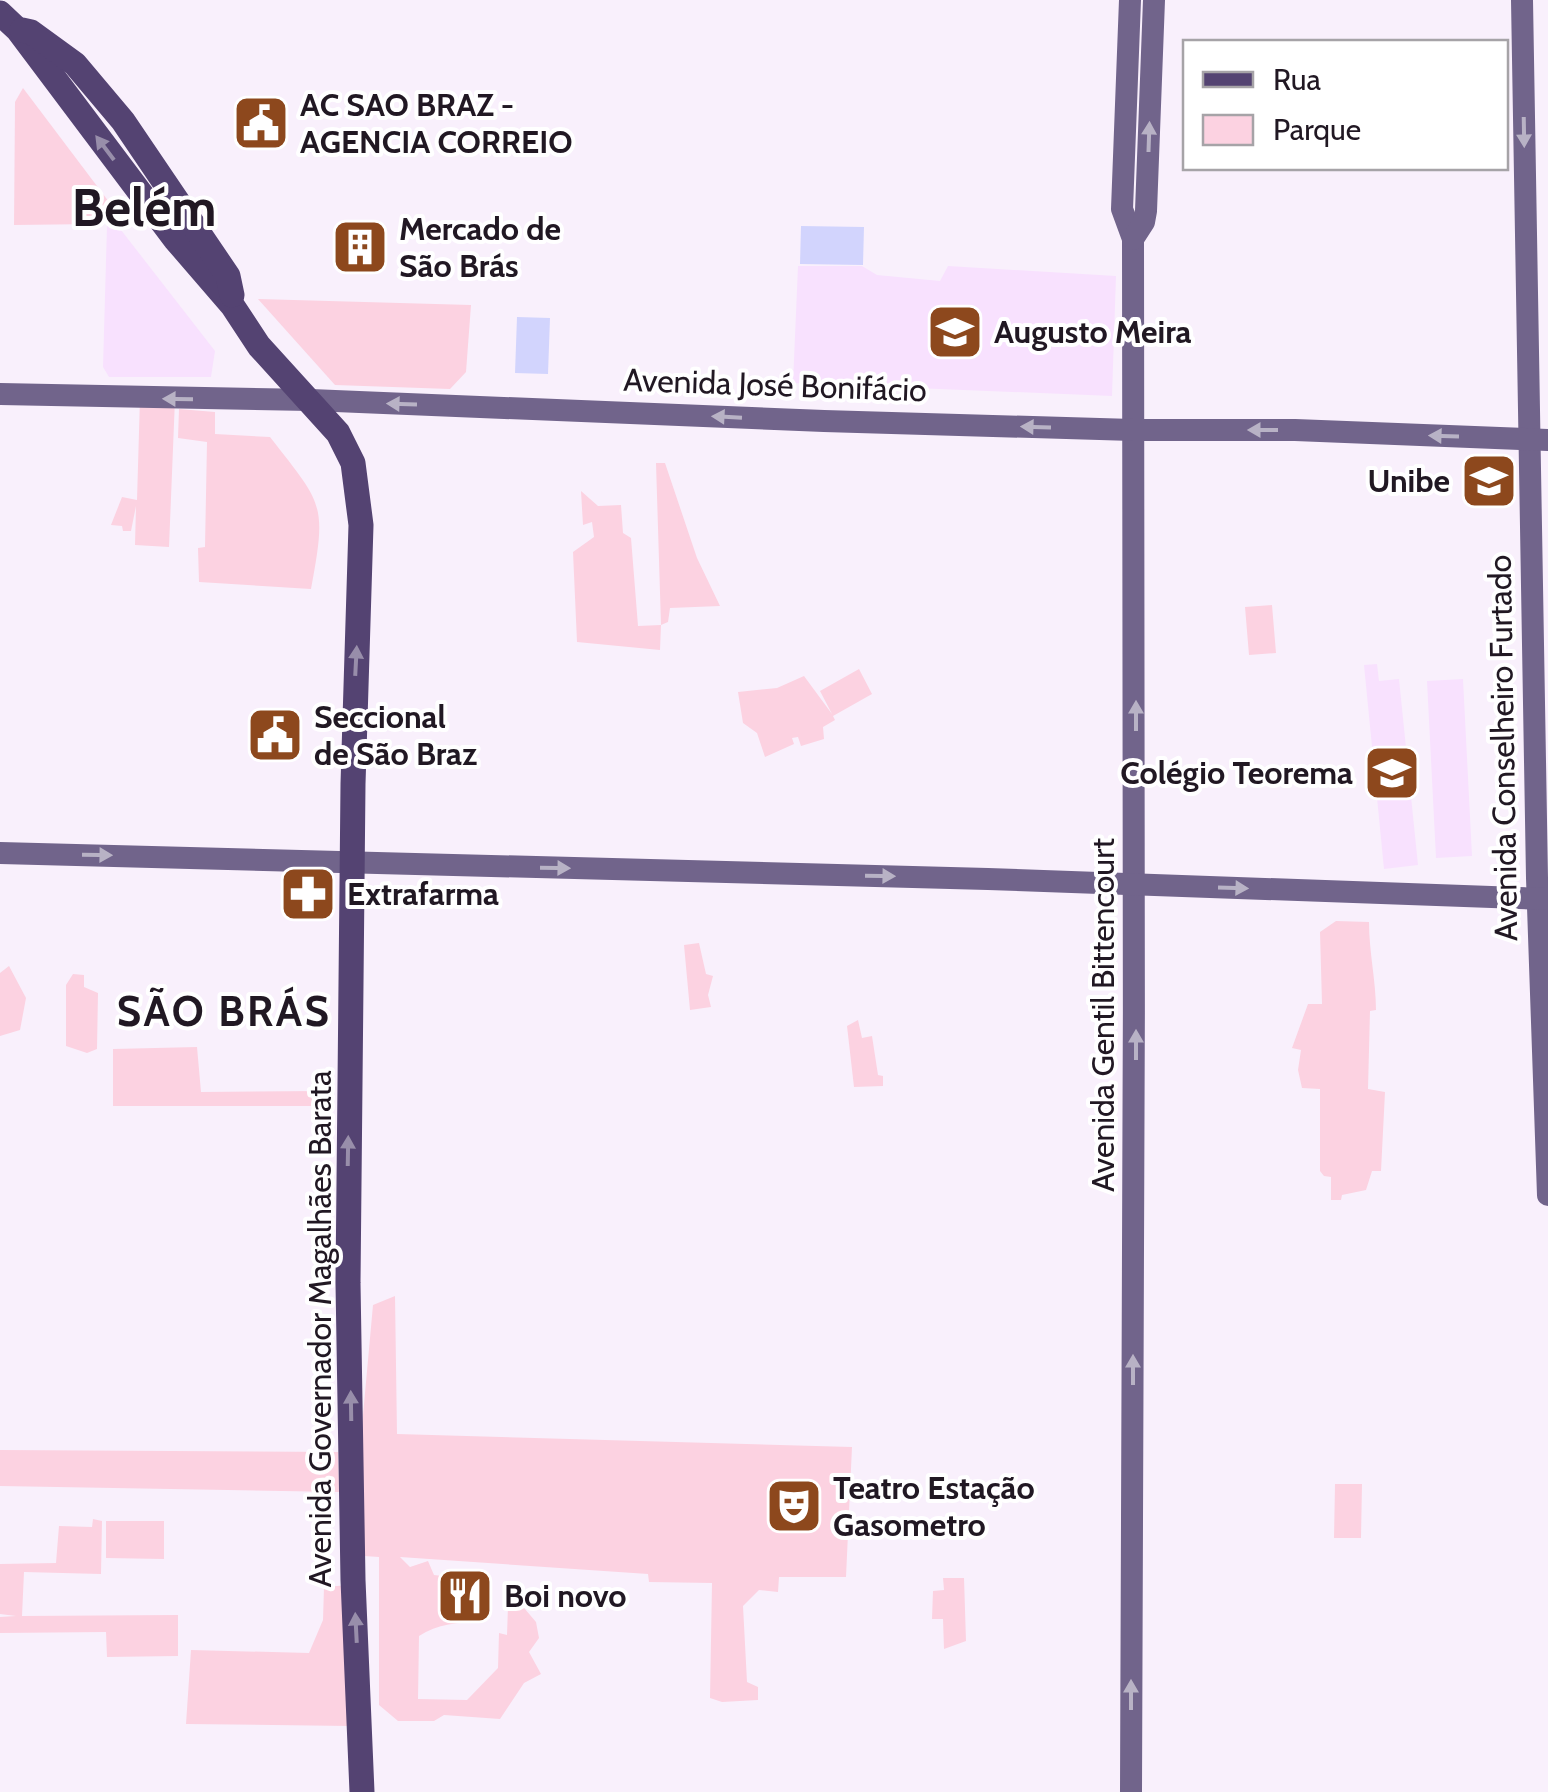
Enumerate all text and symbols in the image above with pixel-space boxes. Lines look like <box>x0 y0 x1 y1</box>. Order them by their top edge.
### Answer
legend <box>1183 40 1508 170</box>
text: Rua <box>1273 61 1321 98</box>
place label: AC SAO BRAZ - AGENCIA CORREIO <box>300 85 573 161</box>
public building icon: AC SAO BRAZ - AGENCIA CORREIO <box>231 93 291 153</box>
text: Parque <box>1273 111 1361 148</box>
one-way arrow <box>1516 117 1532 149</box>
one-way arrow <box>1141 120 1157 152</box>
one-way arrow <box>95 135 115 161</box>
district label: Belém <box>72 176 216 239</box>
place label: Mercado de São Brás <box>399 209 561 285</box>
building icon: Mercado de São Brás <box>330 217 390 277</box>
school or university icon: Augusto Meira <box>925 302 985 362</box>
place label: Augusto Meira <box>994 312 1192 351</box>
street label: Avenida José Bonifácio <box>623 360 927 409</box>
one-way arrow <box>161 391 193 407</box>
one-way arrow <box>385 396 417 412</box>
one-way arrow <box>710 408 742 424</box>
one-way arrow <box>1019 418 1051 434</box>
one-way arrow <box>1246 421 1278 437</box>
one-way arrow <box>1428 428 1460 444</box>
school or university icon: Unibe <box>1459 451 1519 511</box>
place label: Unibe <box>1367 461 1450 500</box>
street label: Avenida Conselheiro Furtado <box>1480 555 1525 941</box>
one-way arrow <box>348 644 364 676</box>
place label: Seccional de São Braz <box>314 697 477 773</box>
one-way arrow <box>1128 700 1144 732</box>
public building icon: Seccional de São Braz <box>245 705 305 765</box>
school or university icon: Colégio Teorema <box>1362 743 1422 803</box>
place label: Colégio Teorema <box>1120 753 1353 792</box>
street label: Avenida Gentil Bittencourt <box>1083 838 1122 1192</box>
one-way arrow <box>82 847 114 863</box>
one-way arrow <box>540 861 572 877</box>
pharmacy icon: Extrafarma <box>278 864 338 924</box>
one-way arrow <box>865 869 896 885</box>
place label: Extrafarma <box>347 874 499 913</box>
one-way arrow <box>1218 880 1250 896</box>
district label: SÃO BRÁS <box>117 985 331 1037</box>
one-way arrow <box>1128 1028 1144 1060</box>
street label: Avenida Governador Magalhães Barata <box>300 1070 339 1588</box>
one-way arrow <box>341 1134 357 1166</box>
one-way arrow <box>1125 1353 1141 1385</box>
one-way arrow <box>342 1390 358 1422</box>
place label: Teatro Estação Gasometro <box>833 1468 1035 1544</box>
theatre icon: Teatro Estação Gasometro <box>764 1476 824 1536</box>
restaurant icon: Boi novo <box>435 1566 495 1626</box>
place label: Boi novo <box>504 1576 627 1615</box>
one-way arrow <box>348 1612 364 1644</box>
one-way arrow <box>1123 1678 1139 1710</box>

